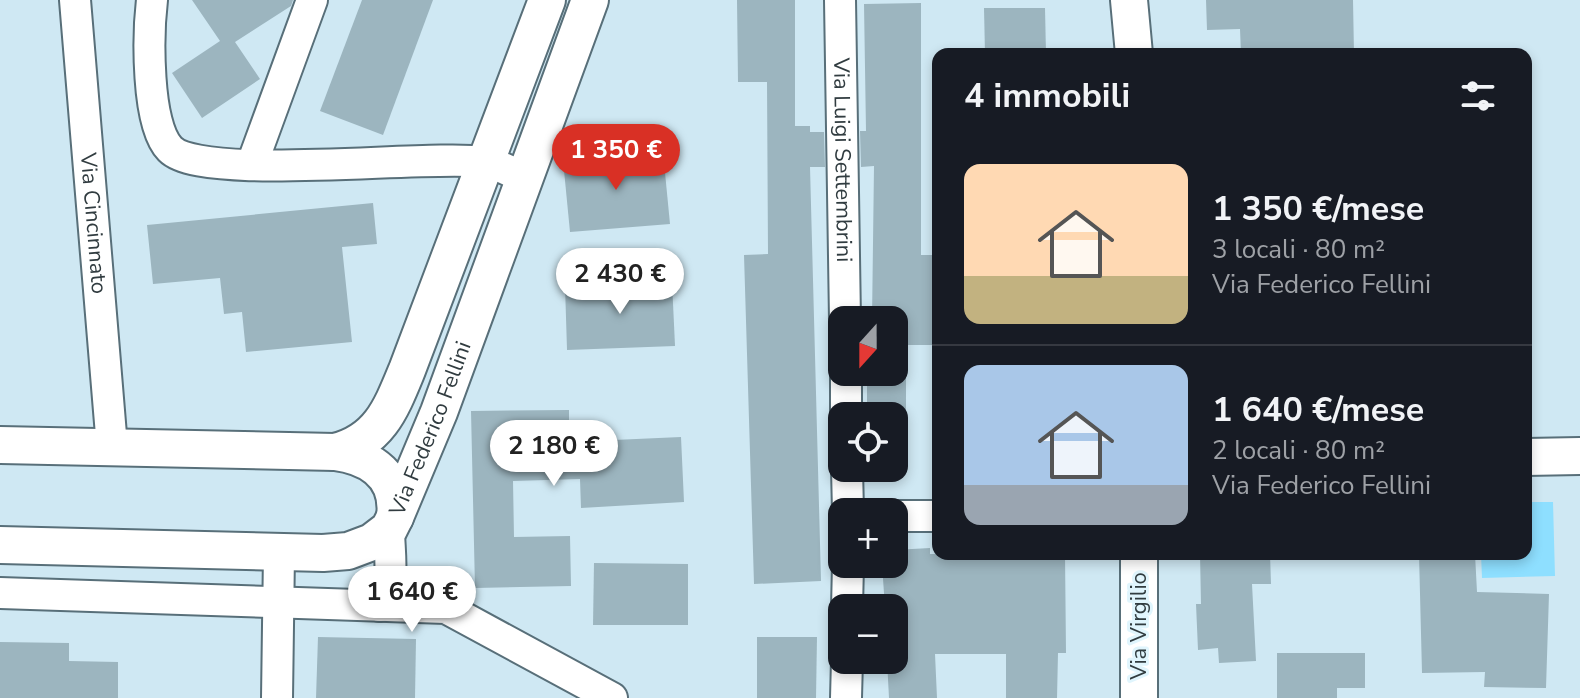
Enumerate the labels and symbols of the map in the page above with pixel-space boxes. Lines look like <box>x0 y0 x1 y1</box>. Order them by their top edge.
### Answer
street label: Via Luigi Settembrini <box>826 56 859 263</box>
pin: 1 350 € <box>542 124 690 192</box>
street label: Via Cincinnato <box>73 150 114 295</box>
pin: 2 430 € <box>546 248 694 316</box>
north arrow <box>828 306 908 386</box>
street label: Via Federico Fellini <box>382 337 479 521</box>
pin: 2 180 € <box>480 420 628 488</box>
pin: 1 640 € <box>338 566 486 634</box>
street label: Via Virgilio <box>1124 572 1154 681</box>

